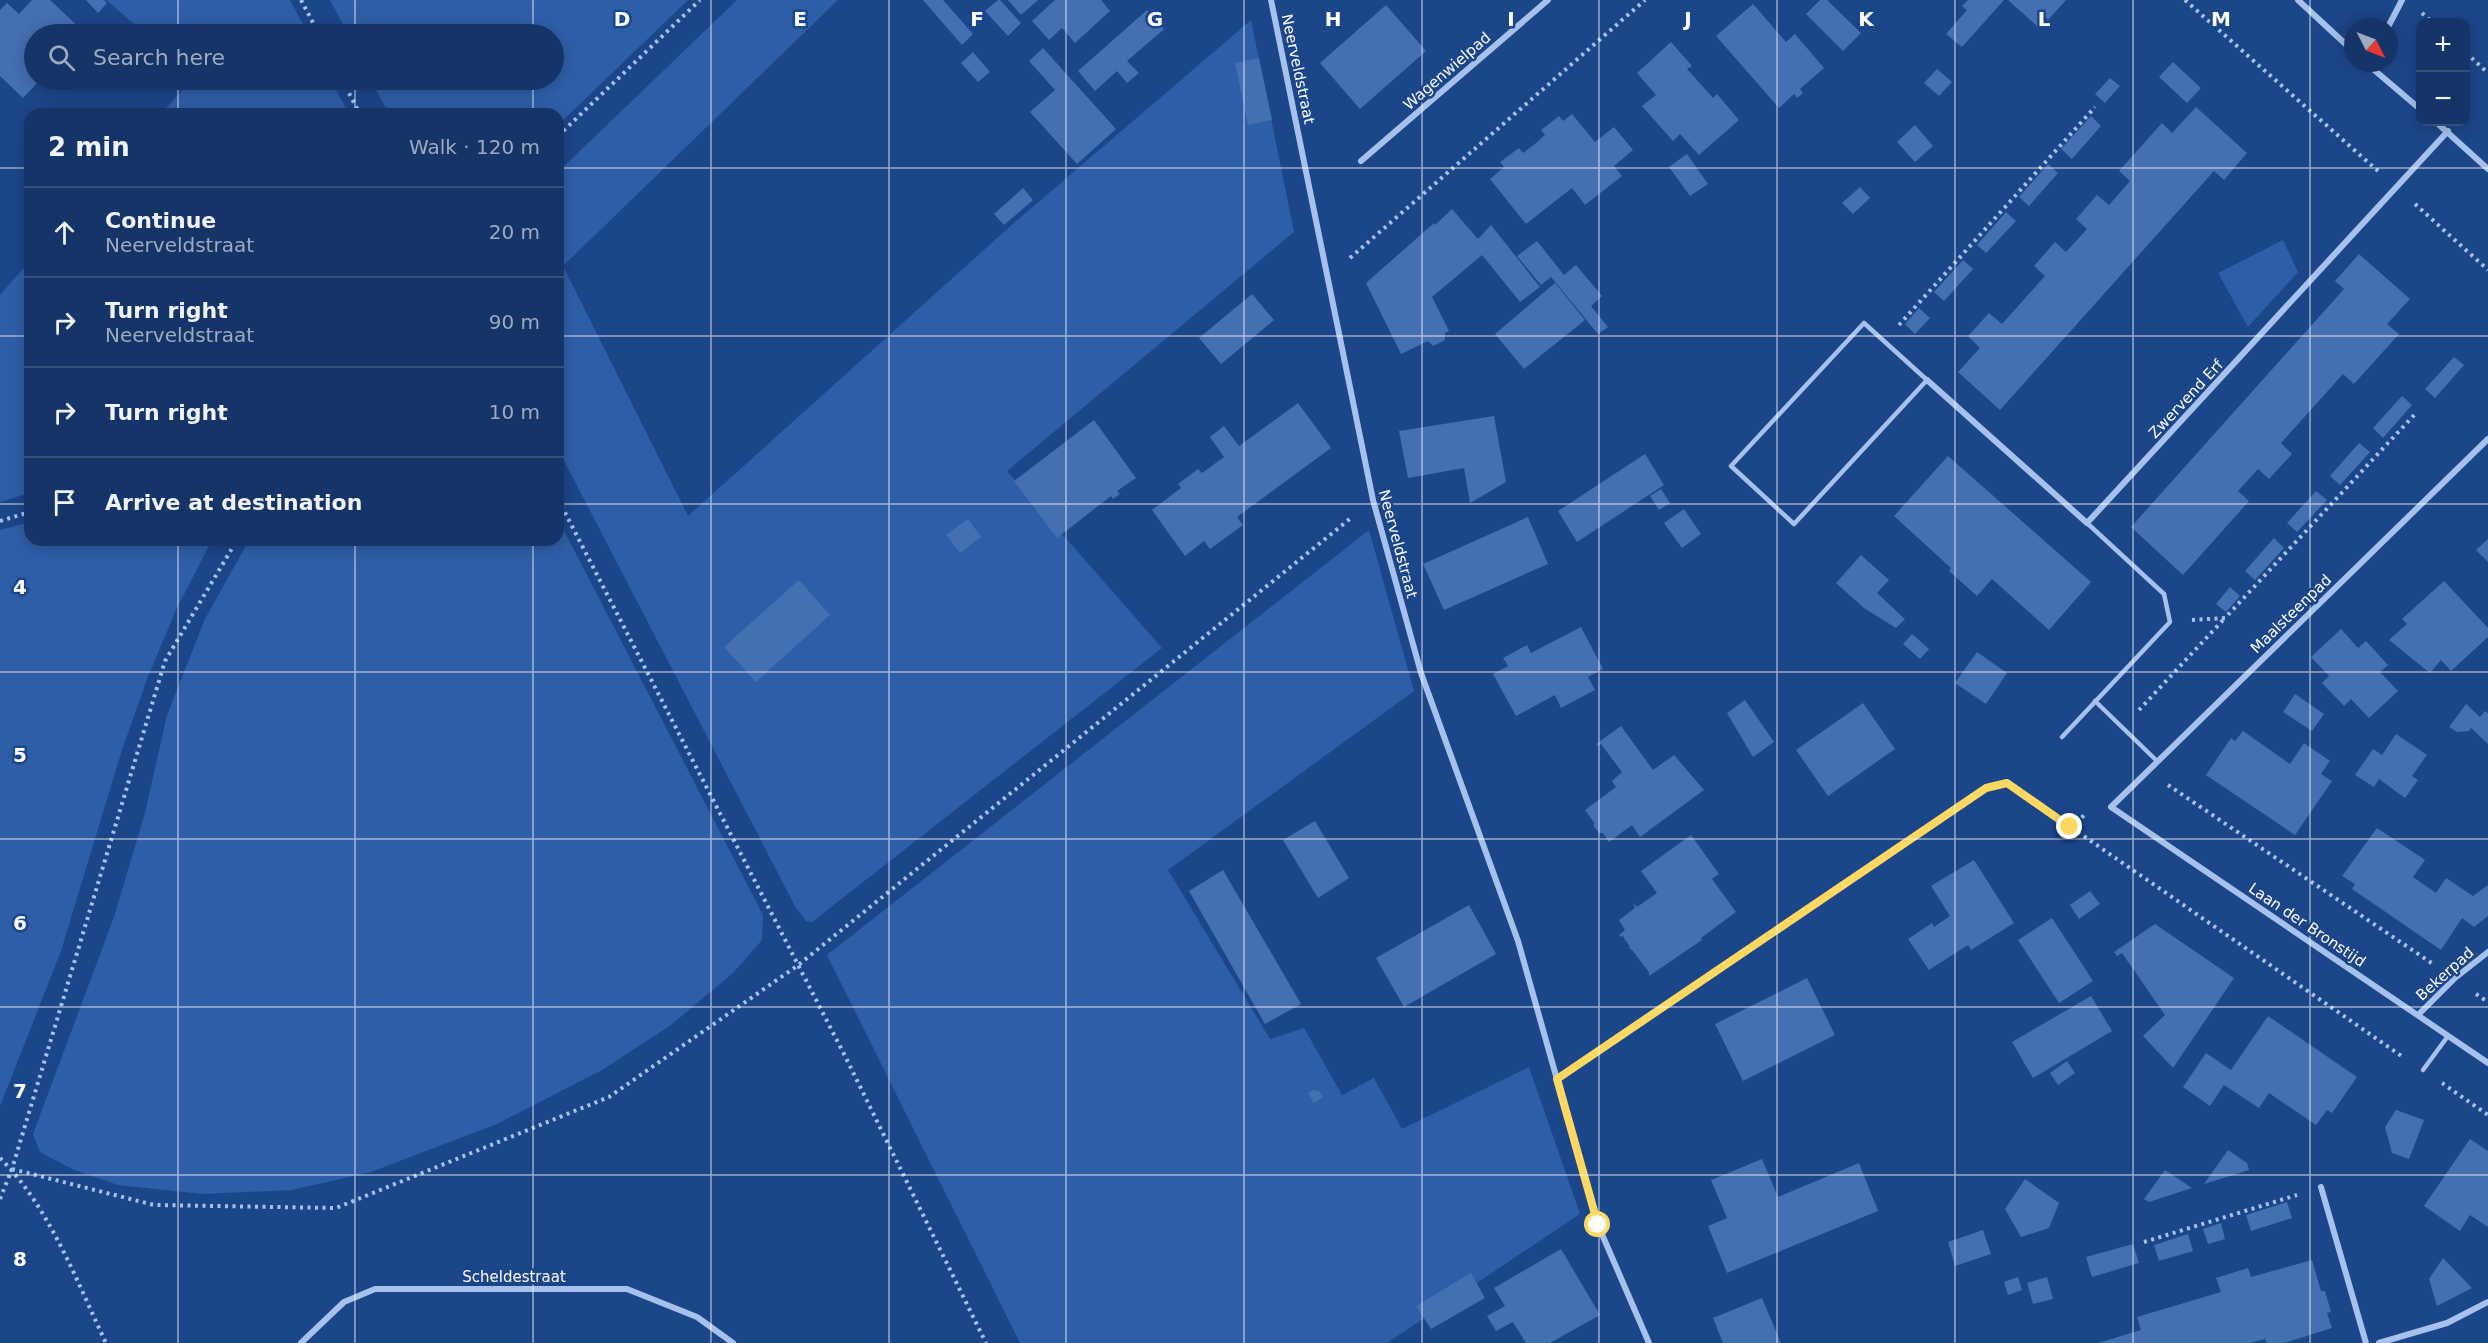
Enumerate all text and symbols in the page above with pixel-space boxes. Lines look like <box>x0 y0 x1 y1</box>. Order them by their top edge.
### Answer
text: D <box>614 7 630 31</box>
text: E <box>793 7 807 31</box>
text: F <box>970 7 984 31</box>
text: G <box>1147 7 1163 31</box>
text: H <box>1325 7 1341 31</box>
text: I <box>1507 7 1515 31</box>
text: J <box>1682 7 1692 31</box>
text: K <box>1858 7 1875 31</box>
text: L <box>2038 7 2051 31</box>
text: M <box>2211 7 2231 31</box>
street label: Neerveldstraat <box>1278 12 1318 126</box>
north arrow <box>2344 18 2398 72</box>
map controls <box>2416 18 2470 126</box>
button: + <box>2416 18 2470 72</box>
search box <box>24 24 564 90</box>
street label: Wagenwielpad <box>1400 28 1494 114</box>
icon: search <box>45 41 78 74</box>
text: Search here <box>93 45 225 70</box>
button: − <box>2416 72 2470 126</box>
text: 2 min <box>48 132 130 162</box>
text: Walk · 120 m <box>409 135 540 159</box>
text: Continue <box>105 208 216 233</box>
icon: ahead <box>48 216 81 249</box>
text: 20 m <box>489 220 540 244</box>
text: Neerveldstraat <box>105 233 254 257</box>
text: Turn right <box>105 298 228 323</box>
icon: right <box>48 306 81 339</box>
text: 90 m <box>489 310 540 334</box>
text: Neerveldstraat <box>105 323 254 347</box>
street label: Zwervend Erf <box>2145 355 2227 442</box>
icon: right <box>48 396 81 429</box>
text: Turn right <box>105 400 228 425</box>
text: 10 m <box>489 400 540 424</box>
icon: arrive <box>48 486 81 519</box>
street label: Neerveldstraat <box>1375 488 1421 600</box>
text: Arrive at destination <box>105 490 362 515</box>
street label: Maalsteenpad <box>2247 571 2335 657</box>
text: 4 <box>13 575 27 599</box>
text: 5 <box>13 743 27 767</box>
route end <box>2056 813 2082 839</box>
street label: Laan der Bronstijd <box>2245 879 2369 971</box>
text: 6 <box>13 911 27 935</box>
street label: Bekerpad <box>2412 943 2478 1005</box>
text: 7 <box>13 1079 27 1103</box>
route start <box>1584 1211 1610 1237</box>
text: 8 <box>13 1247 27 1271</box>
street label: Scheldestraat <box>462 1268 566 1286</box>

